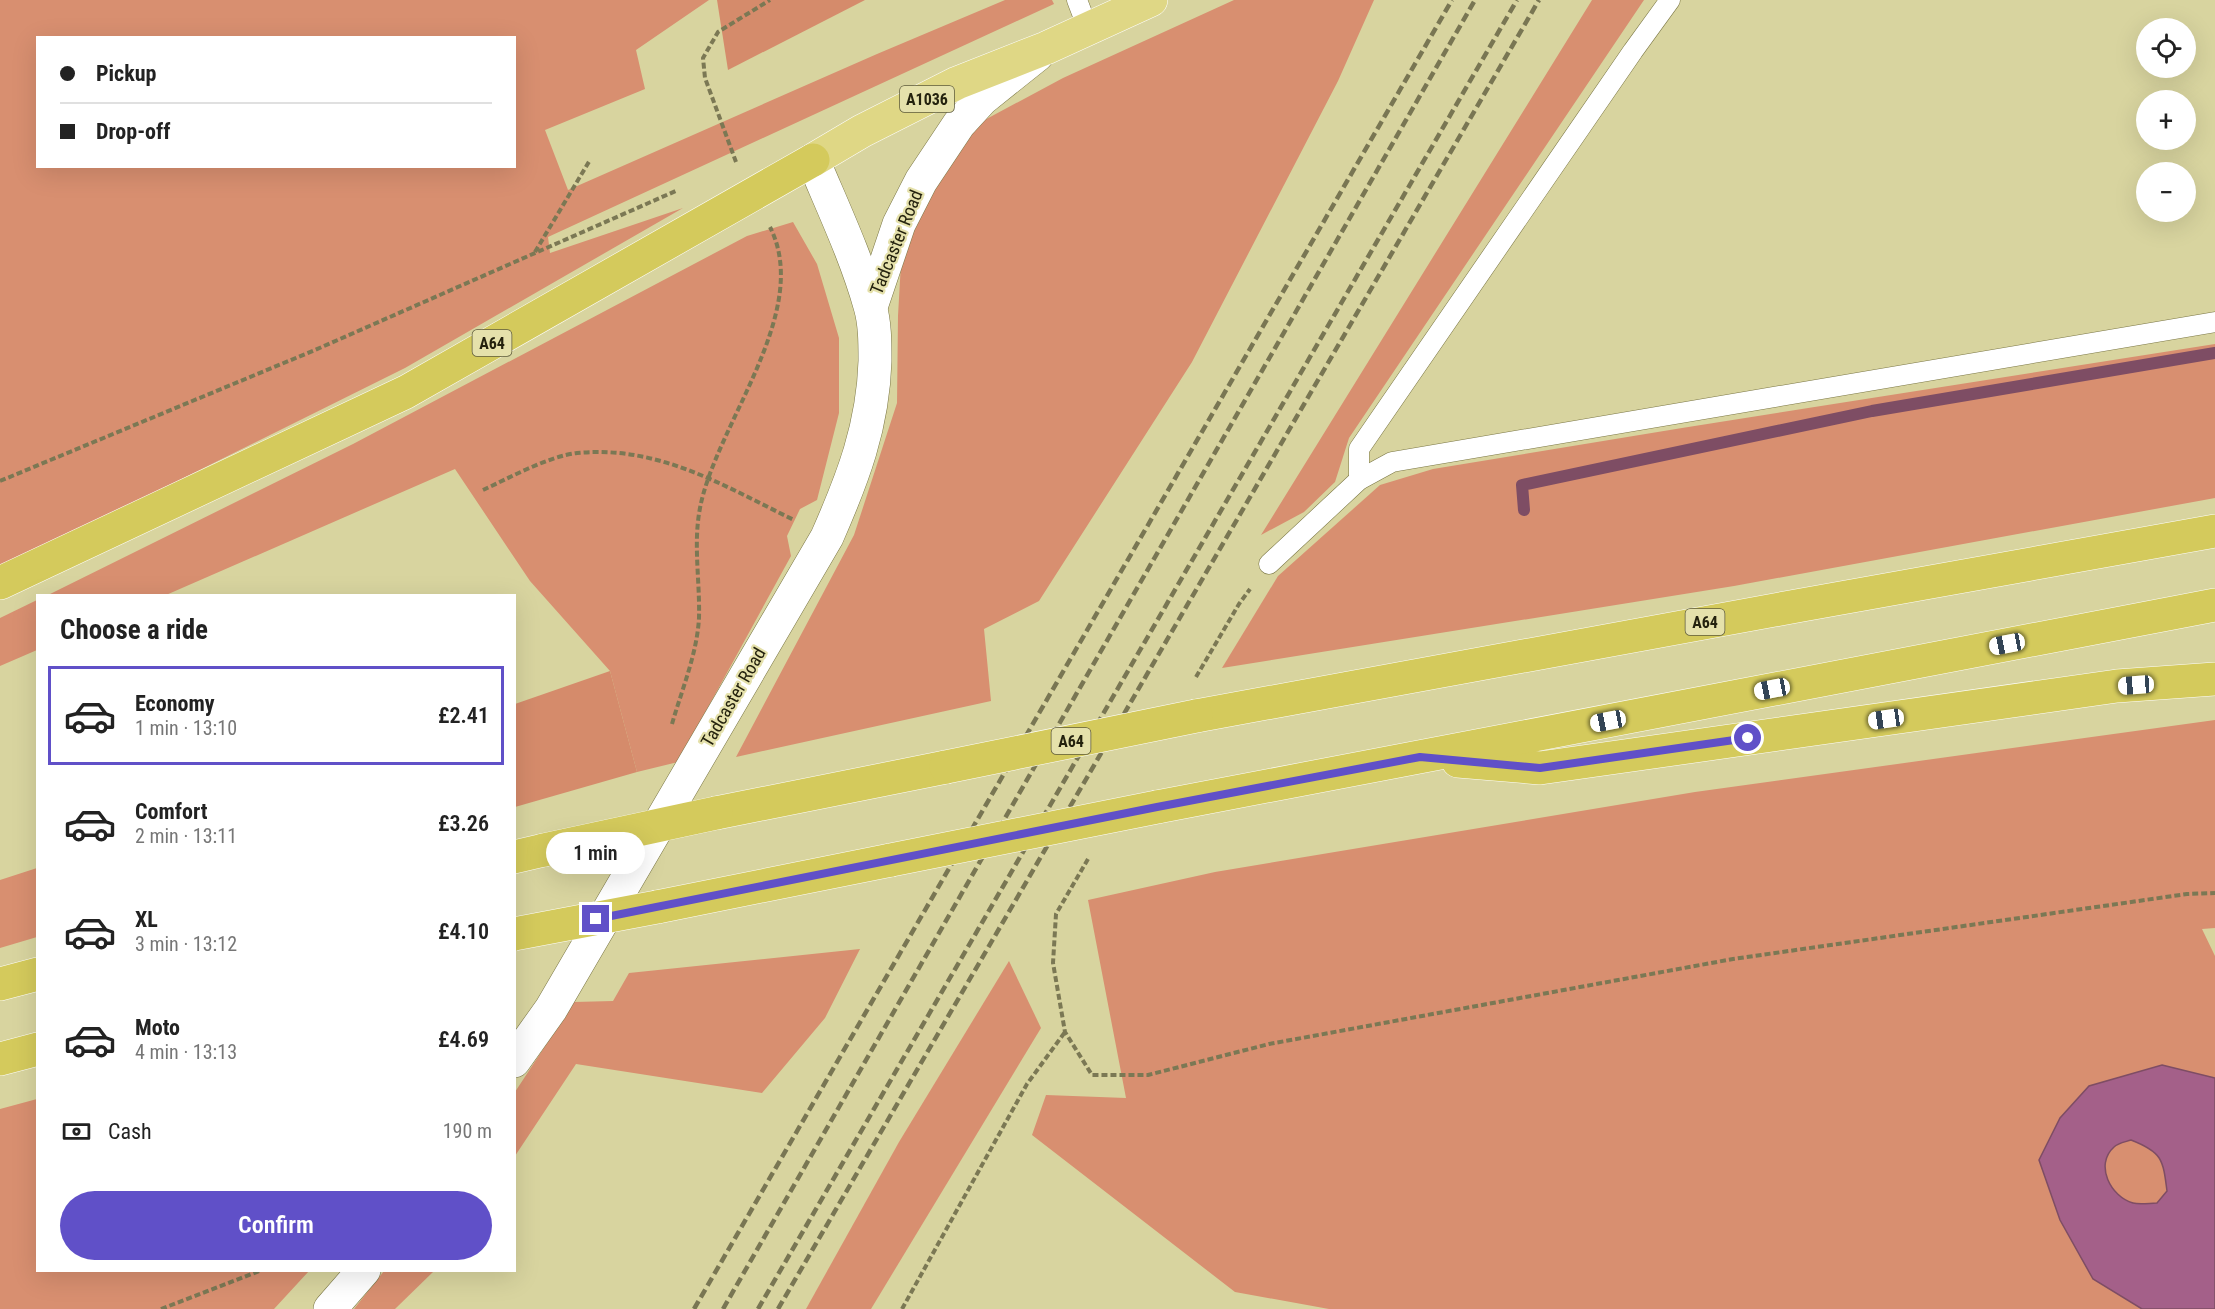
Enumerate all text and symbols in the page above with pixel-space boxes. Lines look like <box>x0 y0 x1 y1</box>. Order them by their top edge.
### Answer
map controls <box>2136 18 2196 222</box>
button: locate <box>2136 18 2196 78</box>
text: Pickup <box>96 61 156 86</box>
road number: A1036 <box>900 86 954 112</box>
button: + <box>2136 90 2196 150</box>
text: Drop-off <box>96 119 170 144</box>
button: − <box>2136 162 2196 222</box>
street label: Tadcaster Road <box>866 187 926 297</box>
road number: A64 <box>472 330 512 356</box>
road number: A64 <box>1686 609 1724 635</box>
text: Choose a ride <box>60 614 208 646</box>
car <box>1988 632 2026 656</box>
street label: Tadcaster Road <box>696 644 770 750</box>
car <box>2117 675 2155 695</box>
car <box>1753 677 1791 701</box>
icon: car <box>63 689 117 743</box>
text: Economy <box>135 691 215 716</box>
text: £2.41 <box>438 703 489 728</box>
car <box>1867 708 1905 730</box>
car <box>1589 709 1627 733</box>
text: 1 min · 13:10 <box>135 716 237 740</box>
route start <box>1734 724 1761 751</box>
road number: A64 <box>1052 728 1090 754</box>
icon: car <box>63 797 117 851</box>
text: Comfort <box>135 799 208 824</box>
text: £3.26 <box>438 811 489 836</box>
text: 2 min · 13:11 <box>135 824 237 848</box>
callout: 1 min <box>546 832 646 874</box>
text: 1 min <box>573 841 618 865</box>
icon: car <box>63 905 117 959</box>
route end <box>582 905 609 932</box>
text: XL <box>135 907 158 932</box>
text: £4.10 <box>438 919 489 944</box>
text: 3 min · 13:12 <box>135 932 237 956</box>
icon: car <box>63 1013 117 1067</box>
text: Moto <box>135 1015 180 1040</box>
text: £4.69 <box>438 1027 489 1052</box>
text: 4 min · 13:13 <box>135 1040 237 1064</box>
icon: cash <box>60 1115 93 1148</box>
text: Cash <box>108 1119 152 1144</box>
text: 190 m <box>443 1119 492 1143</box>
button: Confirm <box>60 1191 492 1260</box>

